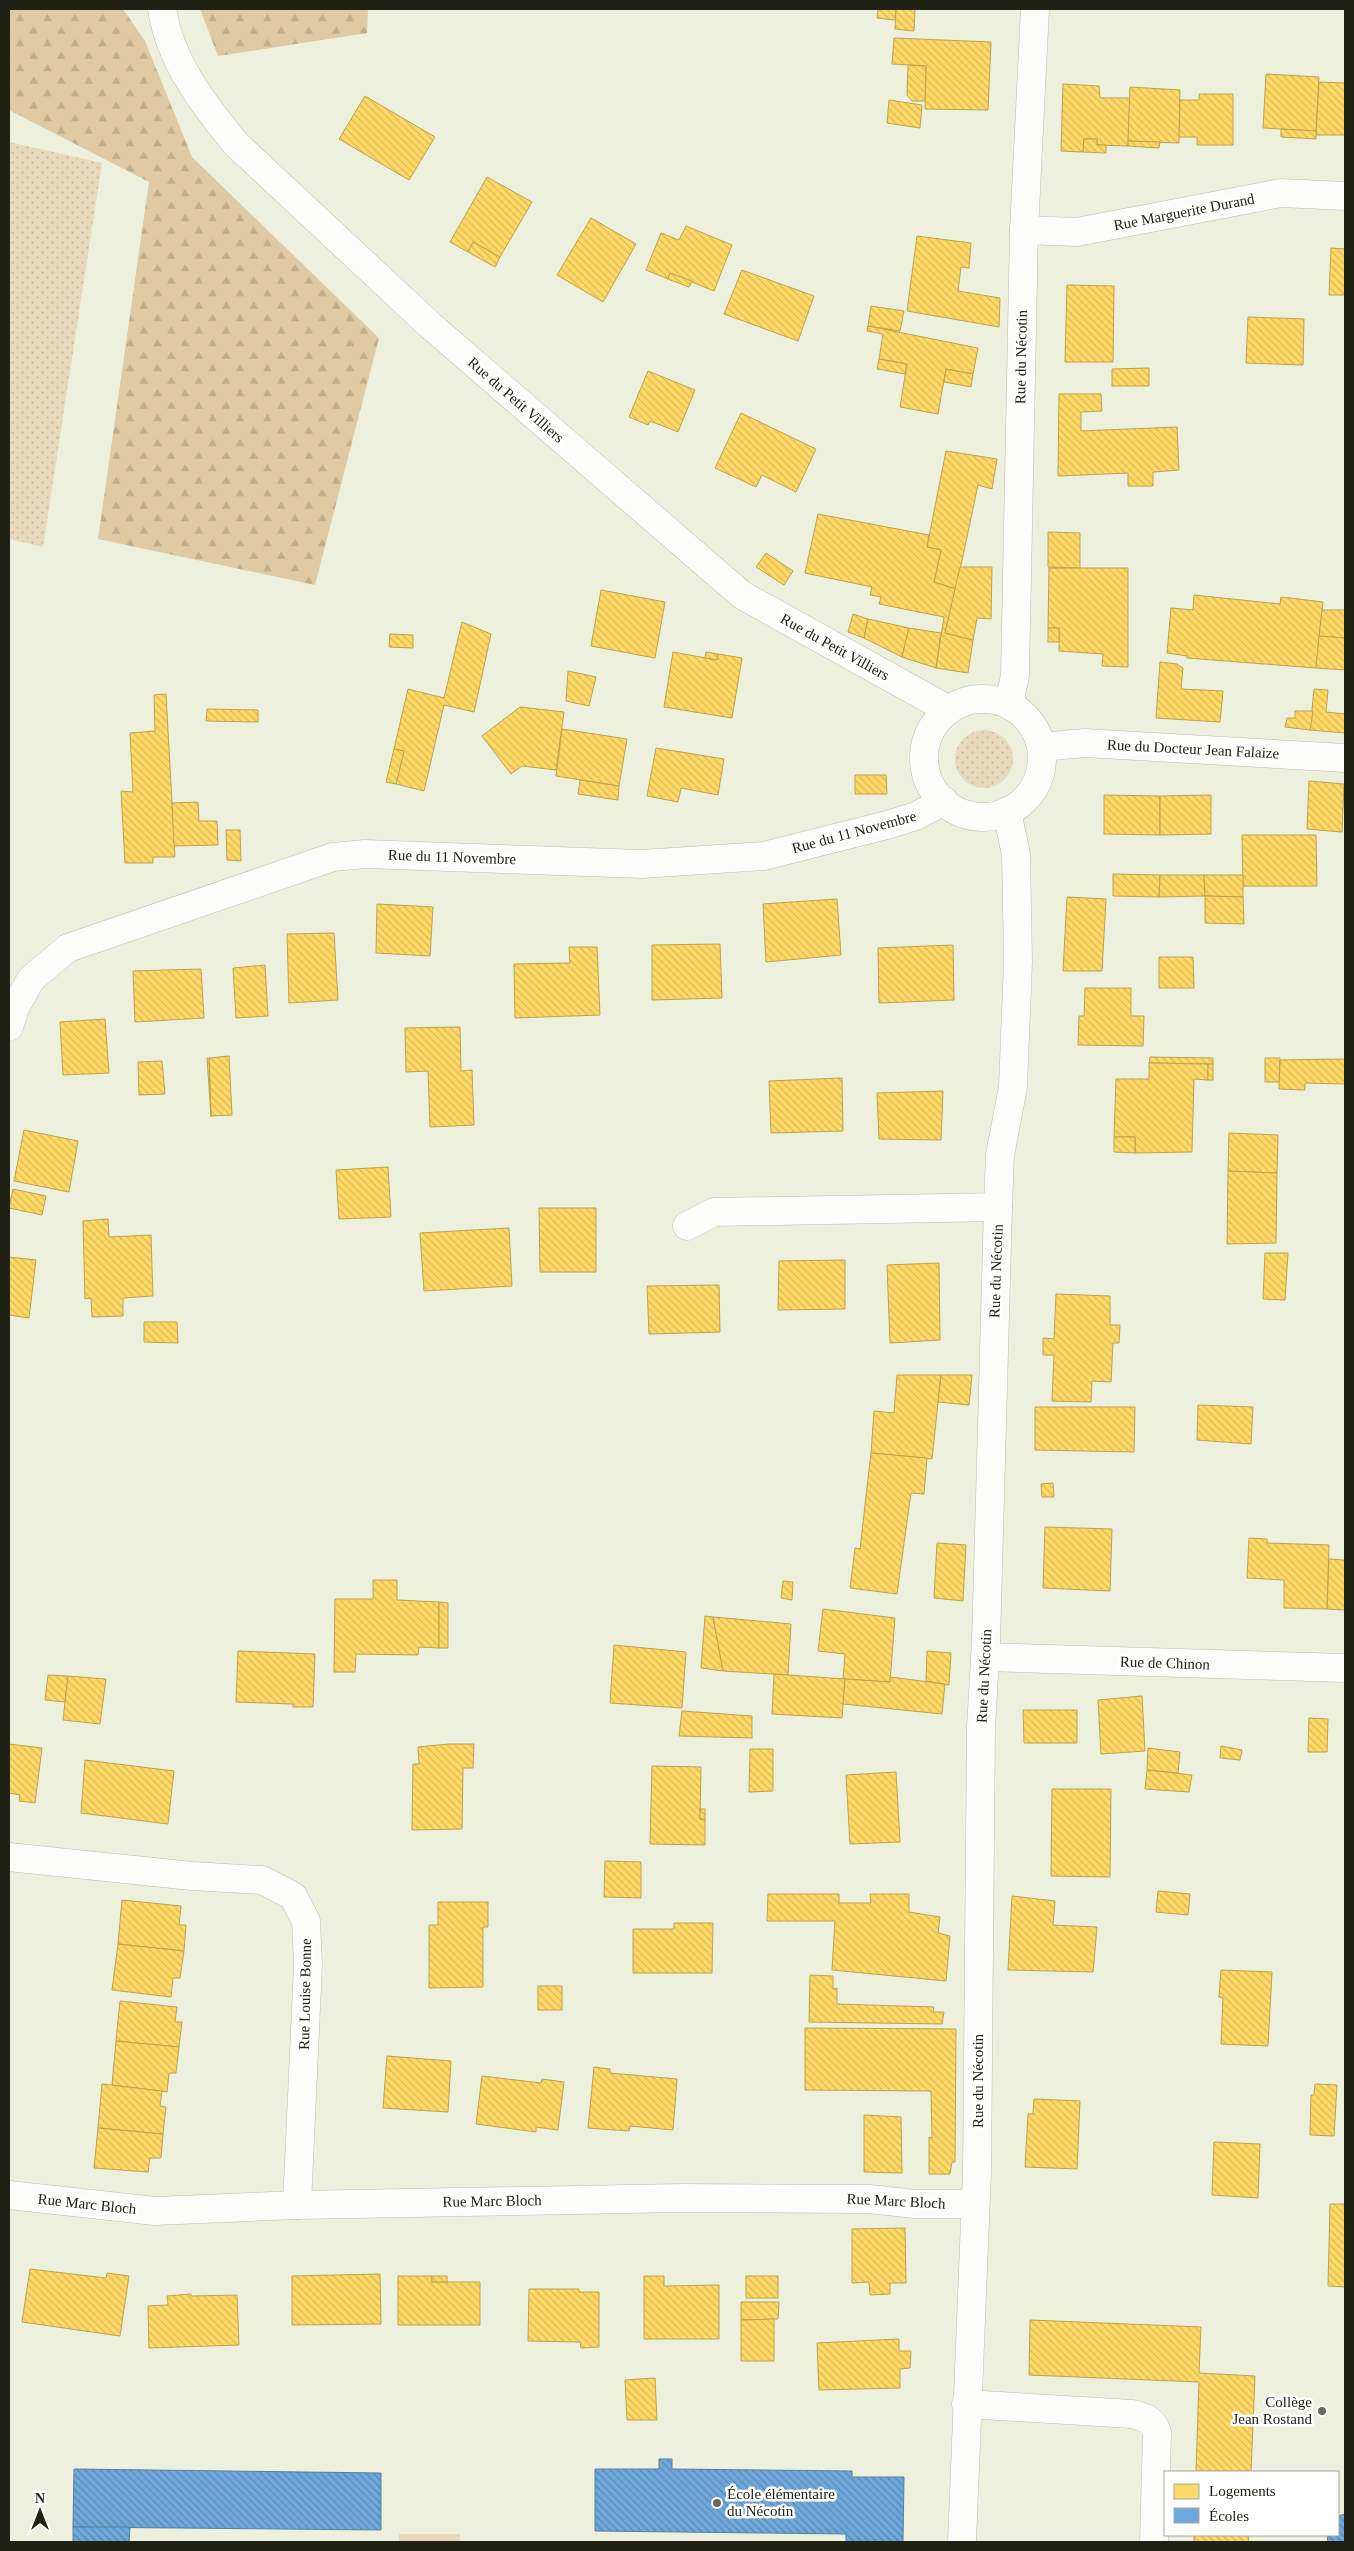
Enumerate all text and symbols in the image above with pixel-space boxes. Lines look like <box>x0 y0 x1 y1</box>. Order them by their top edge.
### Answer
street label: Rue Marguerite Durand <box>1112 190 1256 233</box>
street label: Rue du Nécotin <box>1012 309 1030 404</box>
street label: Rue du Petit Villiers <box>465 354 567 446</box>
street label: Rue du Petit Villiers <box>778 610 892 684</box>
street label: Rue du Docteur Jean Falaize <box>1106 736 1280 762</box>
street label: Rue du 11 Novembre <box>790 808 918 856</box>
street label: Rue du 11 Novembre <box>388 847 517 867</box>
street label: Rue du Nécotin <box>986 1223 1006 1318</box>
street label: Rue du Nécotin <box>974 1628 994 1723</box>
street label: Rue de Chinon <box>1120 1653 1211 1673</box>
street label: Rue Louise Bonne <box>296 1938 314 2050</box>
street label: Rue du Nécotin <box>970 2033 986 2128</box>
street label: Rue Marc Bloch <box>846 2190 946 2212</box>
street label: Rue Marc Bloch <box>37 2191 138 2217</box>
street label: Rue Marc Bloch <box>442 2192 542 2210</box>
place label: Collège Jean Rostand <box>1232 2394 1312 2427</box>
marker: Collège Jean Rostand <box>1316 2405 1328 2417</box>
legend <box>1164 2471 1339 2536</box>
text: Logements <box>1209 2483 1276 2499</box>
north arrow <box>15 2486 65 2536</box>
place label: École élémentaire du Nécotin <box>727 2486 835 2519</box>
text: N <box>35 2491 45 2506</box>
marker: École élémentaire du Nécotin <box>711 2497 723 2509</box>
text: Écoles <box>1209 2508 1249 2524</box>

